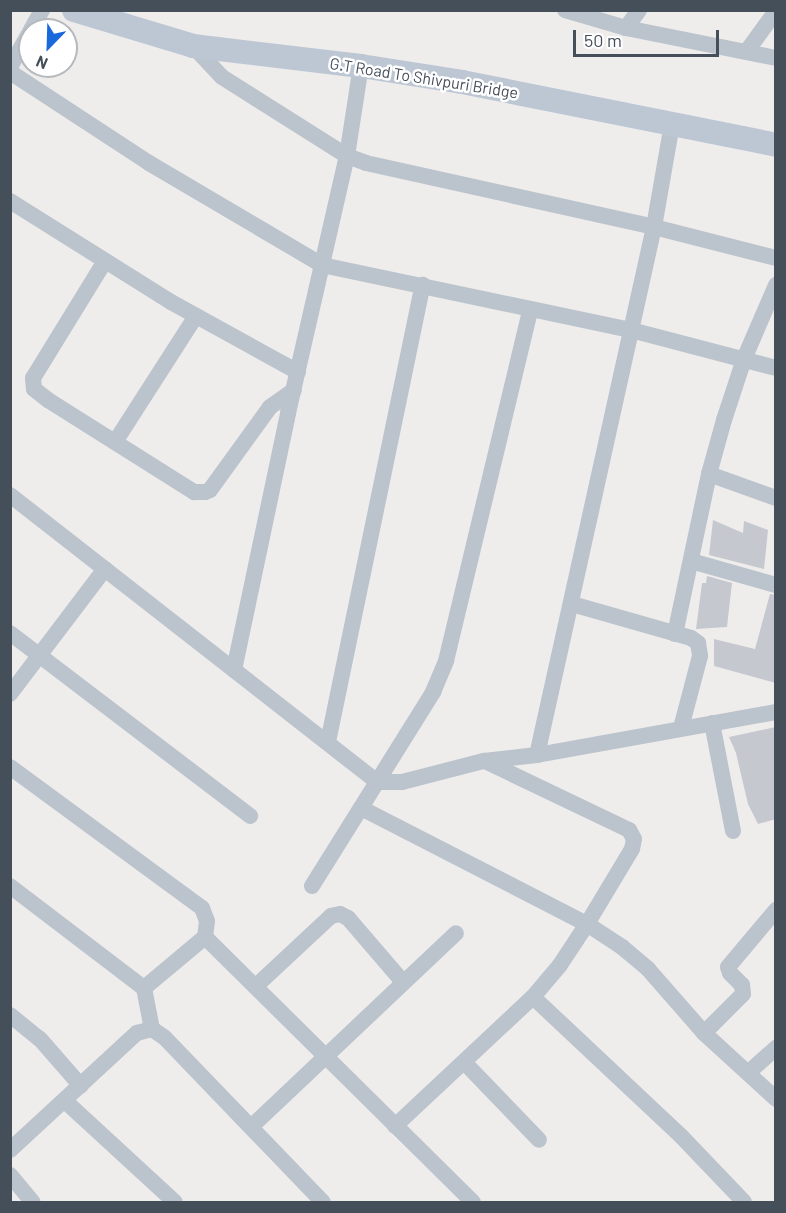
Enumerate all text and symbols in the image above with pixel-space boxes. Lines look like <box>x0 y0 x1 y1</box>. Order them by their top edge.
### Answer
north arrow <box>18 18 78 78</box>
scale bar <box>576 18 722 56</box>
text: 50 m <box>584 29 622 51</box>
text: N <box>33 52 50 74</box>
street label: G.T Road To Shivpuri Bridge <box>328 54 520 102</box>

